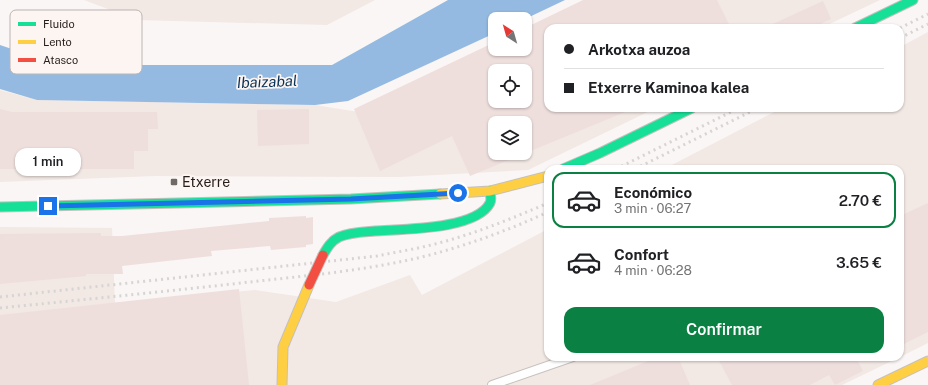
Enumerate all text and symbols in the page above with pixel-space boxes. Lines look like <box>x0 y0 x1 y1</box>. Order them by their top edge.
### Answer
legend <box>10 10 142 74</box>
north arrow <box>488 12 532 56</box>
map controls <box>488 12 532 160</box>
text: Fluido <box>43 18 75 30</box>
text: Lento <box>43 36 72 48</box>
text: Arkotxa auzoa <box>588 41 690 58</box>
text: Atasco <box>43 54 78 66</box>
button: locate <box>488 64 532 108</box>
water label: Ibaizabal <box>236 72 298 91</box>
text: Etxerre Kaminoa kalea <box>588 79 749 96</box>
button: layers <box>488 116 532 160</box>
callout: 1 min <box>15 148 81 176</box>
text: 1 min <box>33 154 63 169</box>
place label: Etxerre <box>182 174 230 190</box>
marker: Etxerre <box>169 177 179 187</box>
icon: car <box>566 182 602 218</box>
route start <box>449 184 467 202</box>
text: Económico <box>614 184 692 201</box>
text: 2.70 € <box>839 192 882 209</box>
route end <box>39 197 57 215</box>
text: 3 min · 06:27 <box>614 201 691 216</box>
icon: car <box>566 244 602 280</box>
text: Confort <box>614 246 669 263</box>
text: 3.65 € <box>836 254 882 271</box>
text: 4 min · 06:28 <box>614 263 692 278</box>
button: Confirmar <box>564 307 884 353</box>

